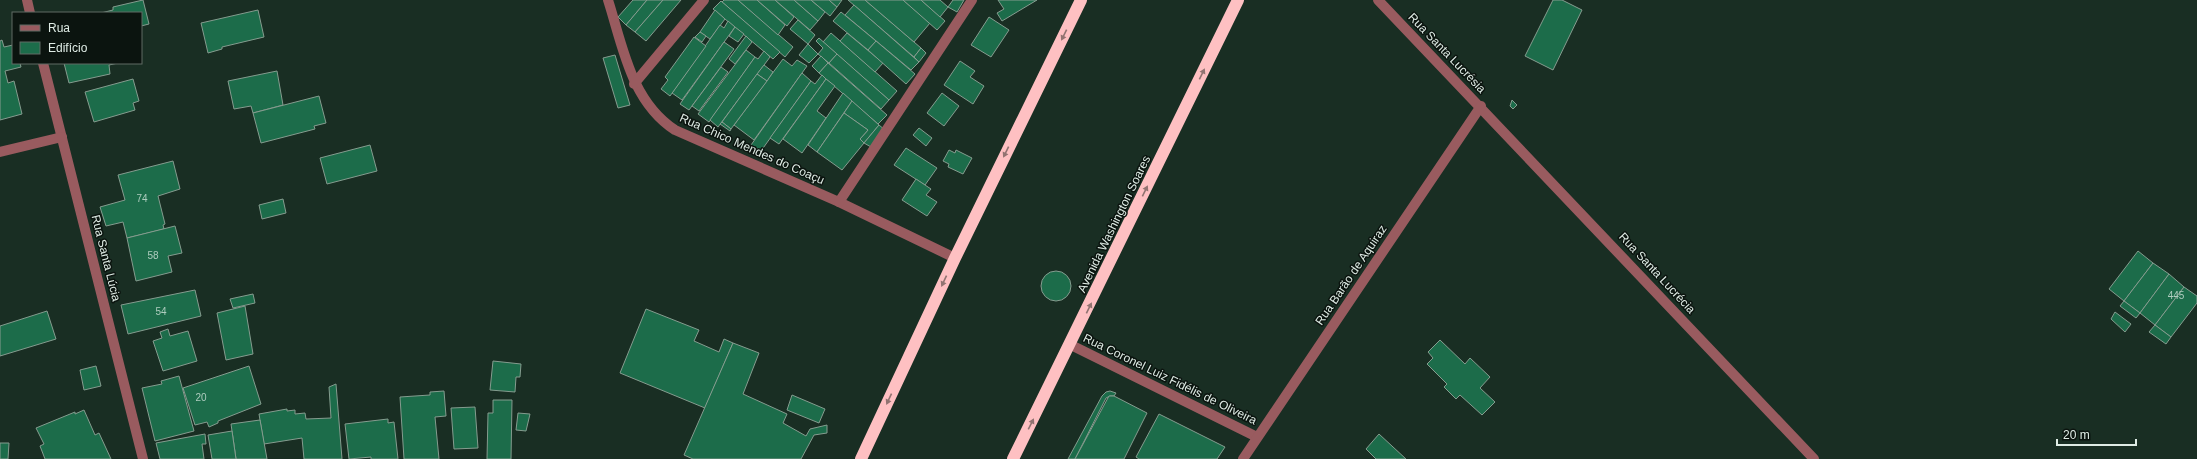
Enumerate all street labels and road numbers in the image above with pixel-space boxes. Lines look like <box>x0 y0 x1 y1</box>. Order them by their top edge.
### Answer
street label: Rua Santa Lucrésia <box>1405 10 1489 96</box>
street label: Rua Chico Mendes do Coaçu <box>678 111 826 187</box>
street label: Avenida Washington Soares <box>1075 153 1153 295</box>
street label: Rua Santa Lúcia <box>88 213 124 303</box>
street label: Rua Barão de Aquiraz <box>1312 222 1390 328</box>
street label: Rua Santa Lucrécia <box>1616 230 1698 317</box>
street label: Rua Coronel Luiz Fidélis de Oliveira <box>1081 331 1259 427</box>

